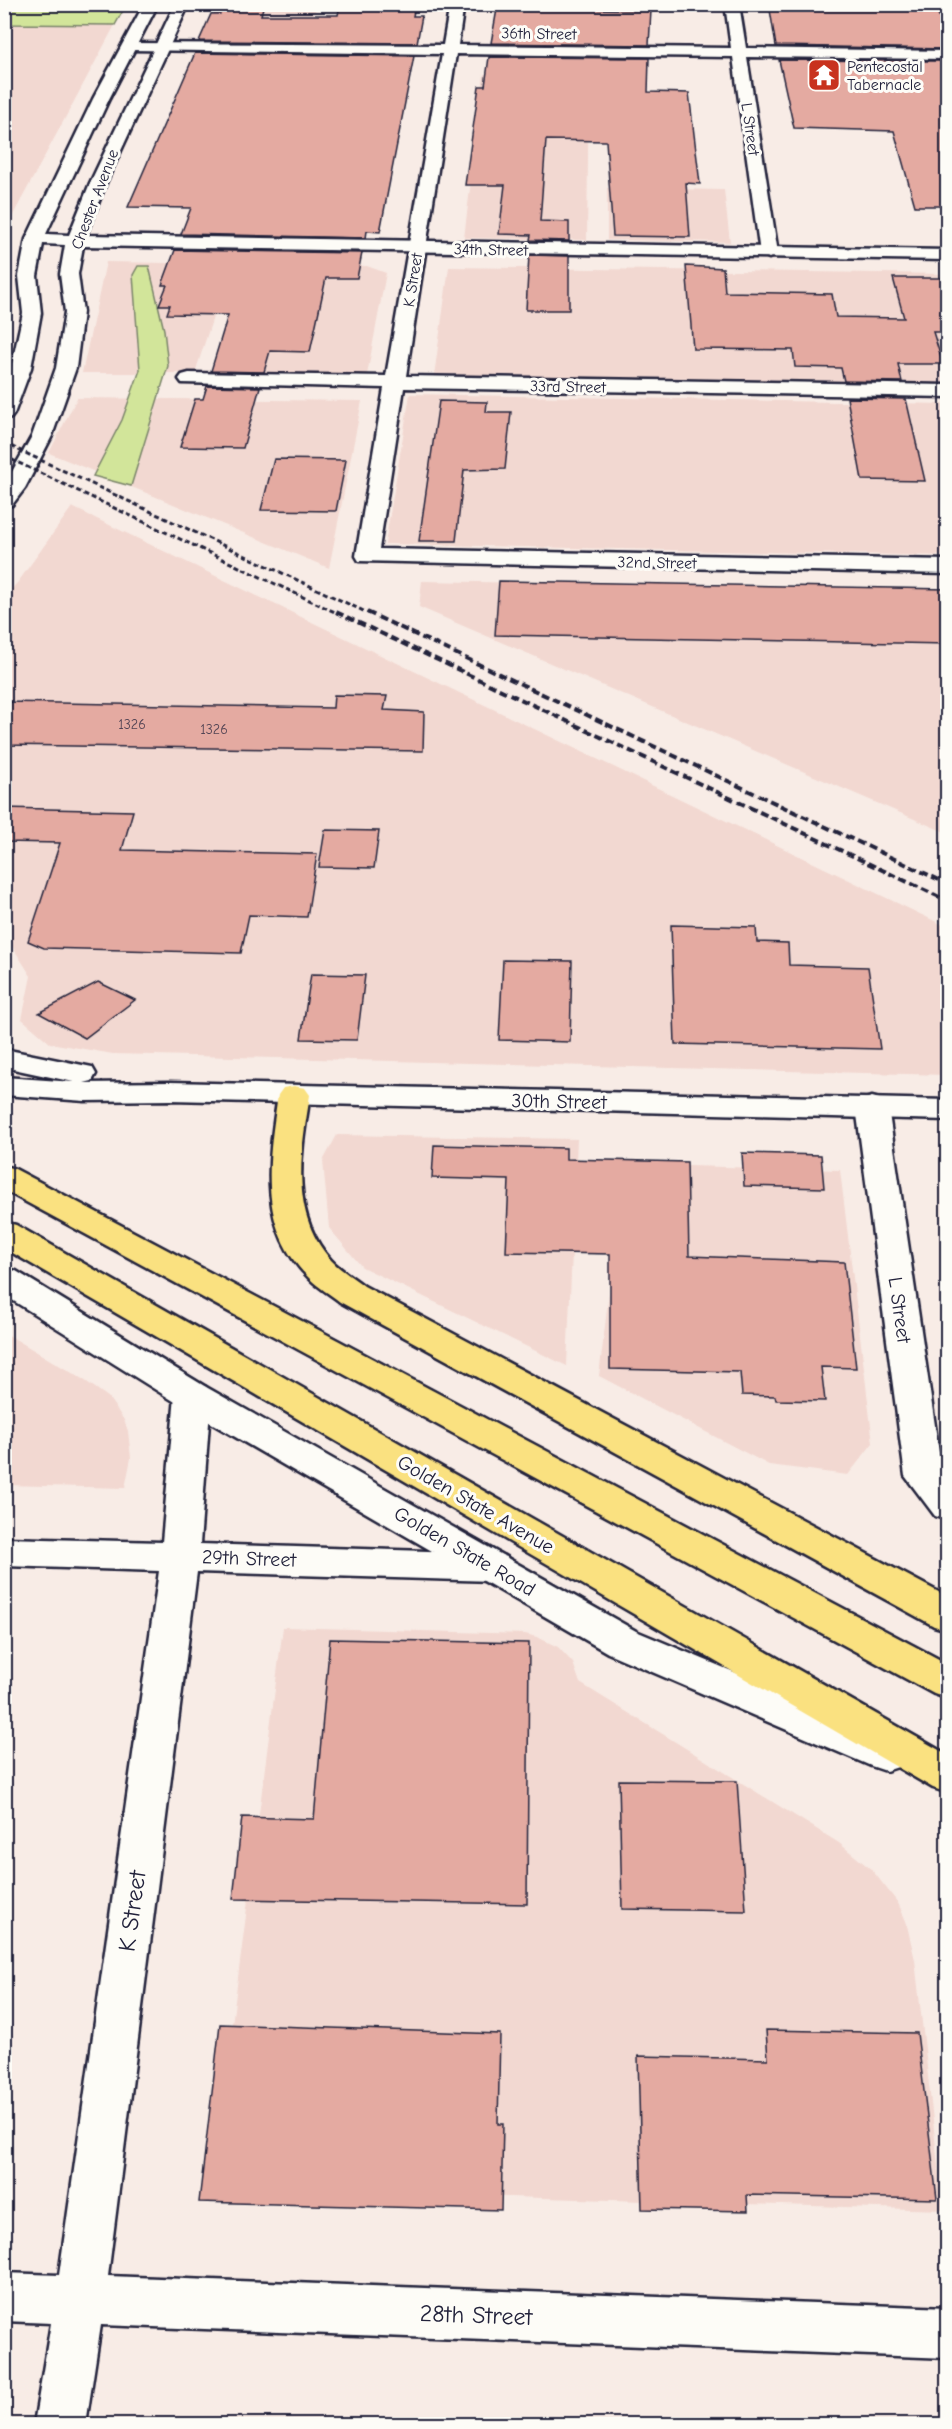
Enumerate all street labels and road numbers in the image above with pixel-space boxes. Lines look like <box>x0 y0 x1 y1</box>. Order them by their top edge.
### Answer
street label: 36th Street <box>501 24 577 44</box>
street label: L Street <box>737 101 763 157</box>
street label: Chester Avenue <box>68 147 122 252</box>
street label: 34th Street <box>454 240 529 260</box>
street label: K Street <box>400 251 426 308</box>
street label: 33rd Street <box>530 377 607 397</box>
street label: 32nd Street <box>617 553 697 573</box>
street label: 30th Street <box>511 1089 608 1114</box>
street label: L Street <box>883 1275 916 1346</box>
street label: Golden State Avenue <box>393 1450 558 1559</box>
street label: Golden State Road <box>390 1502 539 1601</box>
street label: 29th Street <box>201 1545 298 1572</box>
street label: K Street <box>112 1868 152 1953</box>
street label: 28th Street <box>419 2299 534 2331</box>

